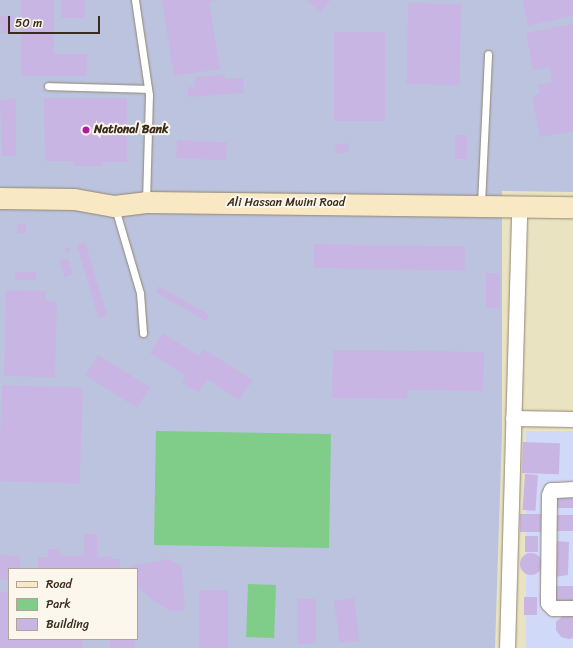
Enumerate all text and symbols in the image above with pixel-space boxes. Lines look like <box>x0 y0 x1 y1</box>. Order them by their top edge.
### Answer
scale bar <box>10 8 102 34</box>
text: 50 m <box>15 12 42 34</box>
place label: National Bank <box>94 123 168 137</box>
marker: National Bank <box>81 125 91 135</box>
street label: Ali Hassan Mwini Road <box>227 196 345 210</box>
legend <box>8 568 138 640</box>
text: Road <box>46 573 72 595</box>
text: Park <box>46 593 71 615</box>
text: Building <box>46 613 89 635</box>

